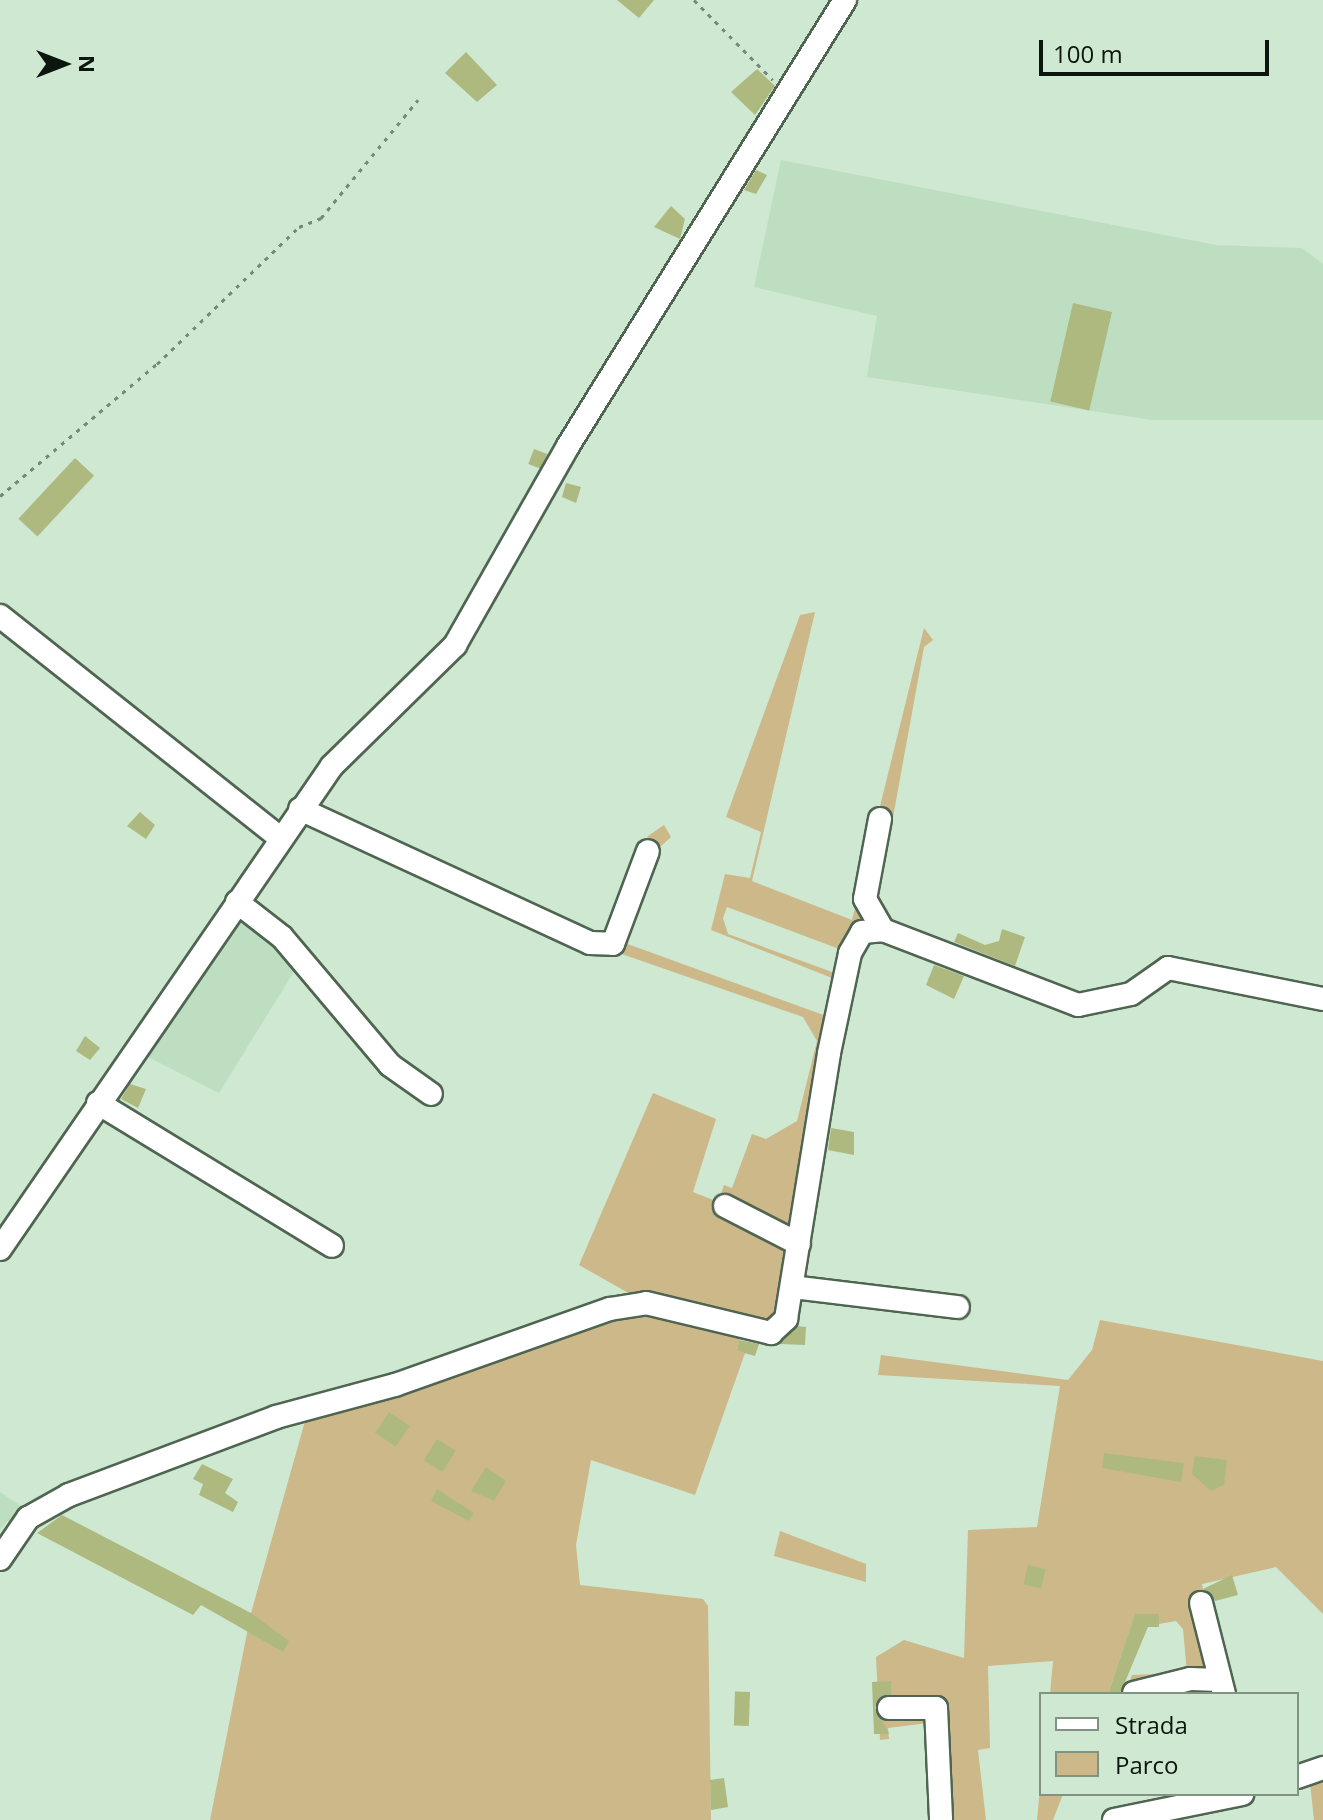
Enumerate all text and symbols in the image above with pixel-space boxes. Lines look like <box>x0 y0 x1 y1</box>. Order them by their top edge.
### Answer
north arrow <box>24 24 104 104</box>
scale bar <box>1043 24 1273 74</box>
text: 100 m <box>1053 37 1123 70</box>
text: N <box>73 55 103 73</box>
legend <box>1039 1692 1299 1796</box>
text: Strada <box>1115 1708 1188 1741</box>
text: Parco <box>1115 1748 1179 1781</box>

